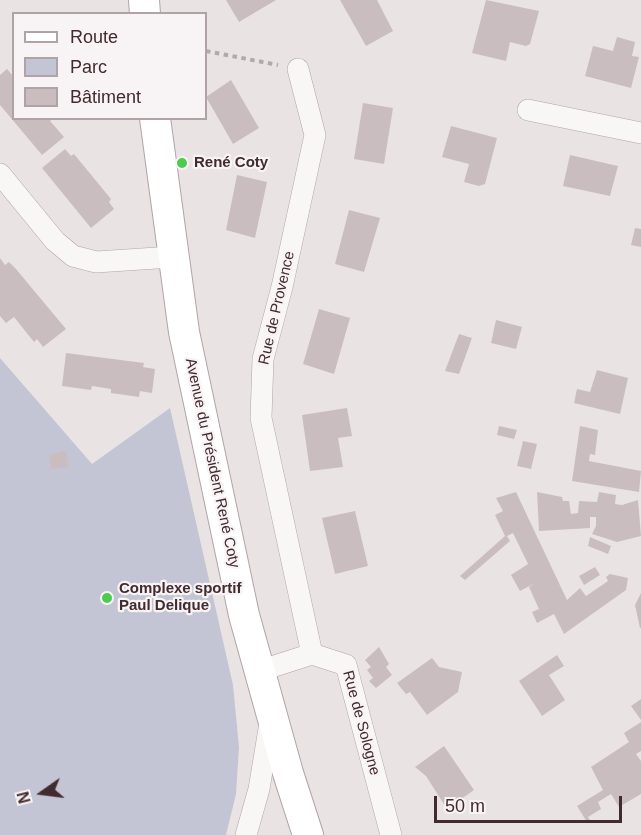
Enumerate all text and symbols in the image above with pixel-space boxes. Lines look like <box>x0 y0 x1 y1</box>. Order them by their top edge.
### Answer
legend <box>12 12 207 120</box>
text: Route <box>70 27 118 47</box>
text: Parc <box>70 57 107 77</box>
text: Bâtiment <box>70 87 141 107</box>
place label: René Coty <box>194 154 268 172</box>
marker: René Coty <box>175 156 189 170</box>
street label: Rue de Provence <box>255 250 299 366</box>
street label: Avenue du Président René Coty <box>181 356 243 570</box>
place label: Complexe sportif Paul Delique <box>119 580 242 615</box>
marker: Complexe sportif Paul Delique <box>100 591 114 605</box>
street label: Rue de Sologne <box>338 669 384 777</box>
north arrow <box>12 763 72 823</box>
scale bar <box>437 784 624 822</box>
text: N <box>14 790 34 805</box>
text: 50 m <box>445 796 485 816</box>

